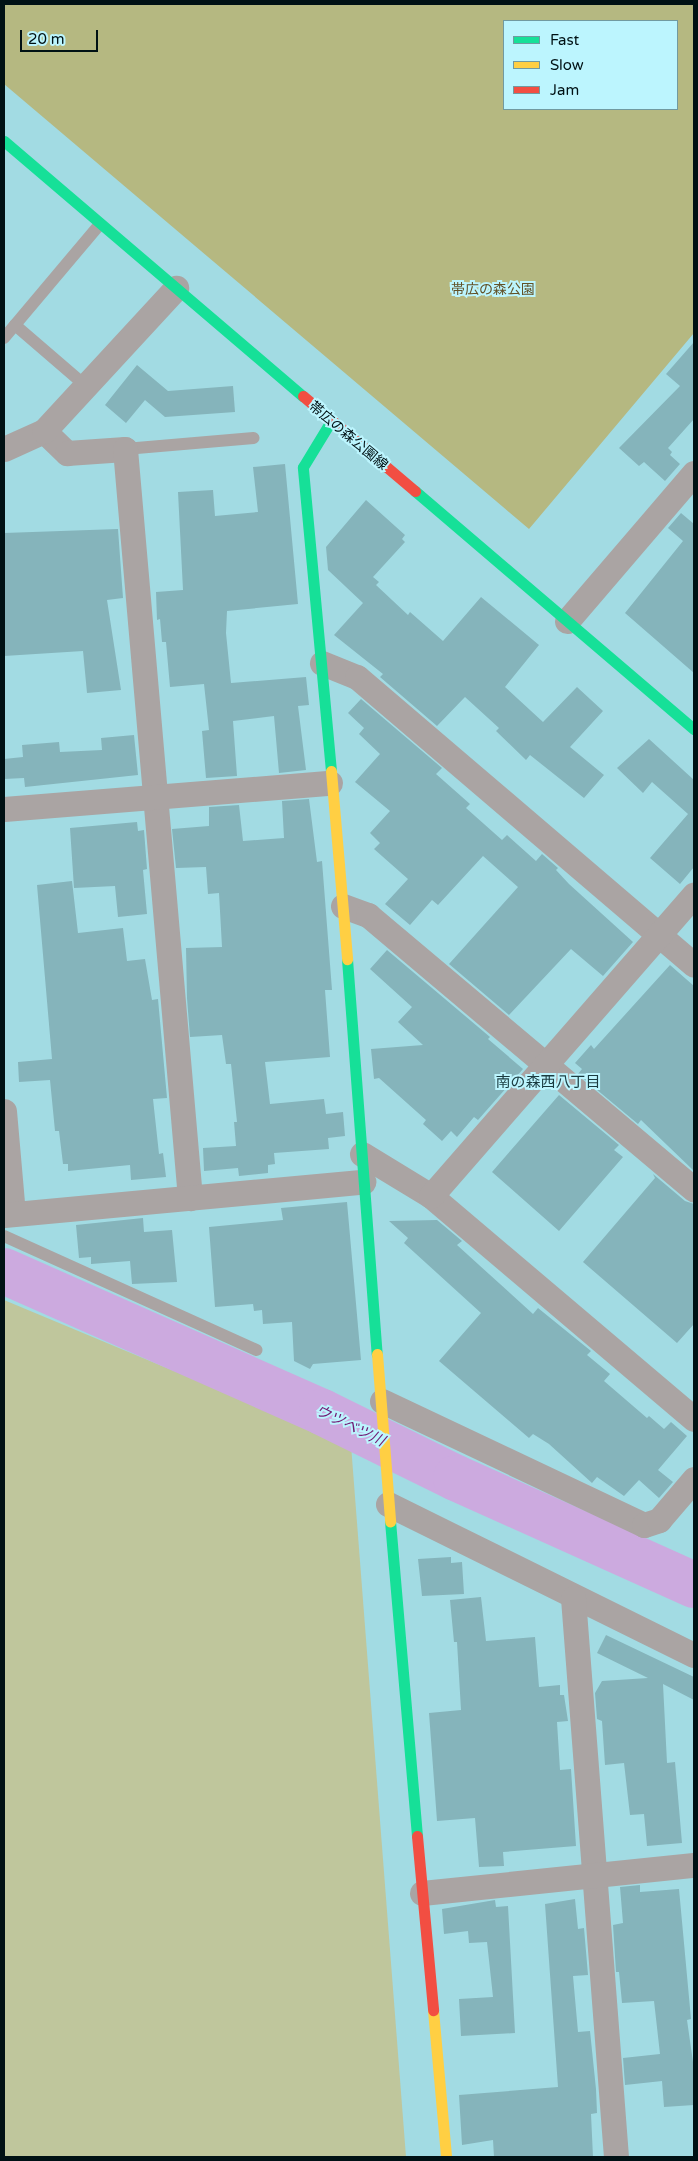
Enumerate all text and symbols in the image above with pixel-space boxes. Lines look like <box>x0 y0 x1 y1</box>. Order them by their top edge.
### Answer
scale bar <box>22 20 100 52</box>
legend <box>503 20 678 110</box>
text: 20 m <box>28 30 65 48</box>
text: Fast <box>550 31 579 49</box>
text: Slow <box>550 56 584 74</box>
text: Jam <box>550 81 579 99</box>
park label: 帯広の森公園 <box>451 282 535 298</box>
street label: 帯広の森公園線 <box>305 398 391 474</box>
district label: 南の森西八丁目 <box>496 1074 600 1092</box>
water label: ウツベツ川 <box>312 1401 388 1451</box>

